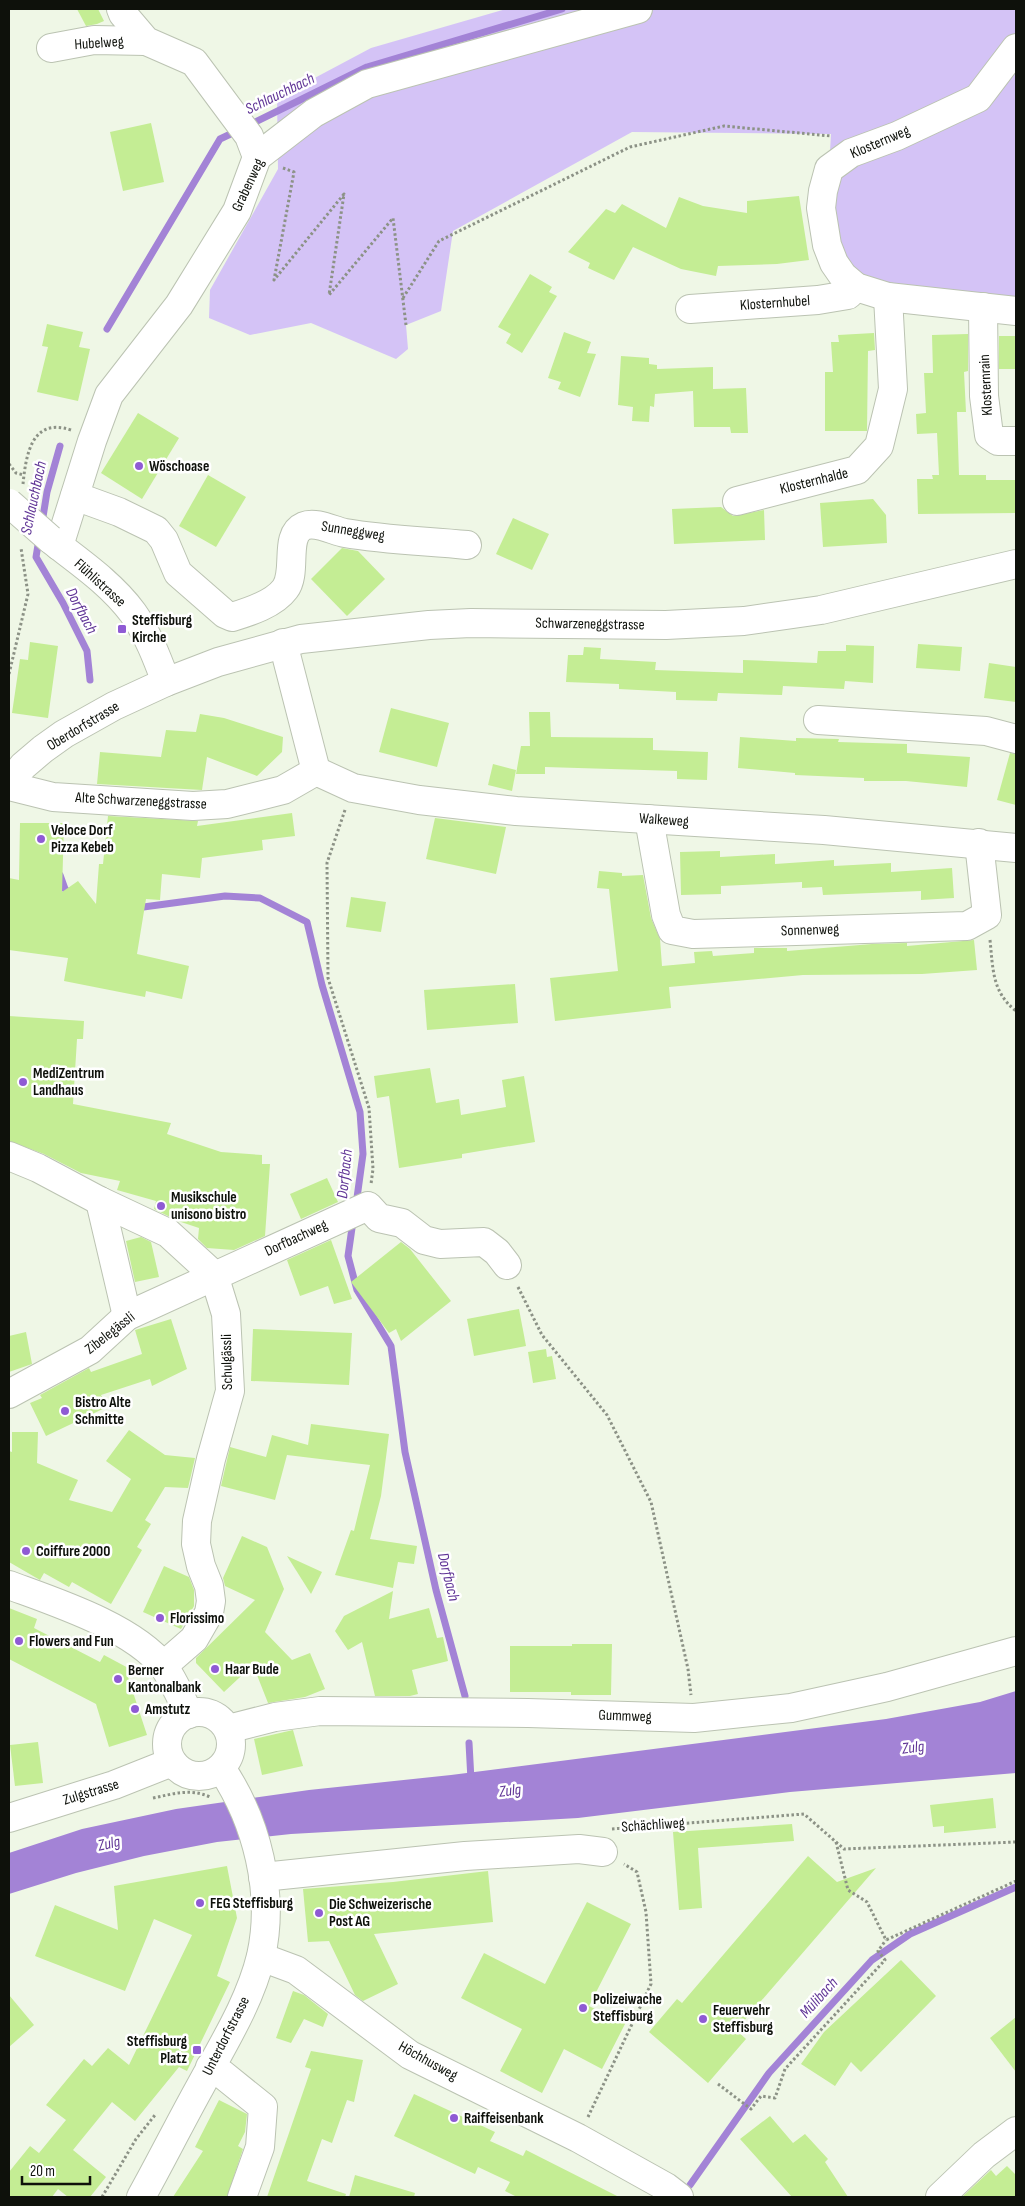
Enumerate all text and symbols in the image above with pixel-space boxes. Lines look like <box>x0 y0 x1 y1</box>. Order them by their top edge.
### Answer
street label: Hubelweg <box>74 32 124 54</box>
water label: Schlauchbach <box>242 69 318 119</box>
street label: Klosternweg <box>847 121 913 163</box>
street label: Grabenweg <box>227 155 269 215</box>
street label: Klosternhubel <box>739 291 811 315</box>
street label: Klosternrain <box>975 354 997 416</box>
place label: Wöschoase <box>149 457 209 476</box>
water label: Schlauchbach <box>17 459 51 536</box>
marker: Wöschoase <box>133 460 145 472</box>
street label: Klosternhalde <box>778 463 850 499</box>
street label: Sunneggweg <box>320 517 386 545</box>
street label: Flühlistrasse <box>70 555 130 611</box>
water label: Dorfbach <box>61 585 101 638</box>
place label: Steffisburg Kirche <box>132 611 193 647</box>
street label: Schwarzeneggstrasse <box>535 614 645 634</box>
marker: Steffisburg Kirche <box>116 623 128 635</box>
street label: Oberdorfstrasse <box>43 697 123 755</box>
street label: Alte Schwarzeneggstrasse <box>74 788 207 814</box>
street label: Walkeweg <box>639 809 689 831</box>
place label: Veloce Dorf Pizza Kebeb <box>51 821 114 857</box>
marker: Veloce Dorf Pizza Kebeb <box>35 833 47 845</box>
street label: Sonnenweg <box>781 919 839 941</box>
place label: MediZentrum Landhaus <box>33 1064 104 1100</box>
marker: MediZentrum Landhaus <box>17 1076 29 1088</box>
water label: Dorfbach <box>333 1148 357 1200</box>
place label: Musikschule unisono bistro <box>171 1188 246 1224</box>
marker: Musikschule unisono bistro <box>155 1200 167 1212</box>
street label: Dorfbachweg <box>262 1215 330 1261</box>
street label: Zibelegässli <box>81 1307 139 1358</box>
street label: Schulgässli <box>217 1334 237 1390</box>
place label: Bistro Alte Schmitte <box>75 1393 131 1429</box>
marker: Bistro Alte Schmitte <box>59 1405 71 1417</box>
place label: Coiffure 2000 <box>36 1542 110 1561</box>
marker: Coiffure 2000 <box>20 1545 32 1557</box>
water label: Dorfbach <box>433 1551 463 1604</box>
place label: Florissimo <box>170 1609 224 1628</box>
marker: Florissimo <box>154 1612 166 1624</box>
place label: Flowers and Fun <box>29 1632 114 1651</box>
marker: Flowers and Fun <box>13 1635 25 1647</box>
place label: Haar Bude <box>225 1660 279 1679</box>
place label: Berner Kantonalbank <box>128 1661 202 1697</box>
marker: Haar Bude <box>209 1663 221 1675</box>
marker: Berner Kantonalbank <box>112 1673 124 1685</box>
place label: Amstutz <box>144 1700 191 1719</box>
marker: Amstutz <box>129 1703 141 1715</box>
street label: Gummweg <box>598 1706 652 1726</box>
water label: Zulg <box>900 1737 926 1759</box>
street label: Zulgstrasse <box>61 1775 121 1809</box>
water label: Zulg <box>497 1780 523 1802</box>
street label: Schächliweg <box>621 1813 685 1837</box>
water label: Zulg <box>95 1832 122 1856</box>
place label: FEG Steffisburg <box>210 1894 294 1913</box>
place label: Die Schweizerische Post AG <box>329 1895 432 1931</box>
marker: FEG Steffisburg <box>194 1897 206 1909</box>
marker: Die Schweizerische Post AG <box>313 1907 325 1919</box>
water label: Mülibach <box>796 1974 842 2022</box>
place label: Polizeiwache Steffisburg <box>593 1990 662 2026</box>
street label: Unterdorfstrasse <box>198 1993 254 2079</box>
place label: Feuerwehr Steffisburg <box>713 2001 774 2037</box>
marker: Polizeiwache Steffisburg <box>577 2002 589 2014</box>
marker: Feuerwehr Steffisburg <box>697 2013 709 2025</box>
place label: Steffisburg Platz <box>127 2032 188 2068</box>
street label: Höchhusweg <box>395 2037 461 2085</box>
marker: Steffisburg Platz <box>191 2044 203 2056</box>
place label: Raiffeisenbank <box>464 2109 544 2128</box>
marker: Raiffeisenbank <box>448 2112 460 2124</box>
scale bar <box>22 2154 90 2186</box>
text: 20 m <box>30 2162 55 2181</box>

